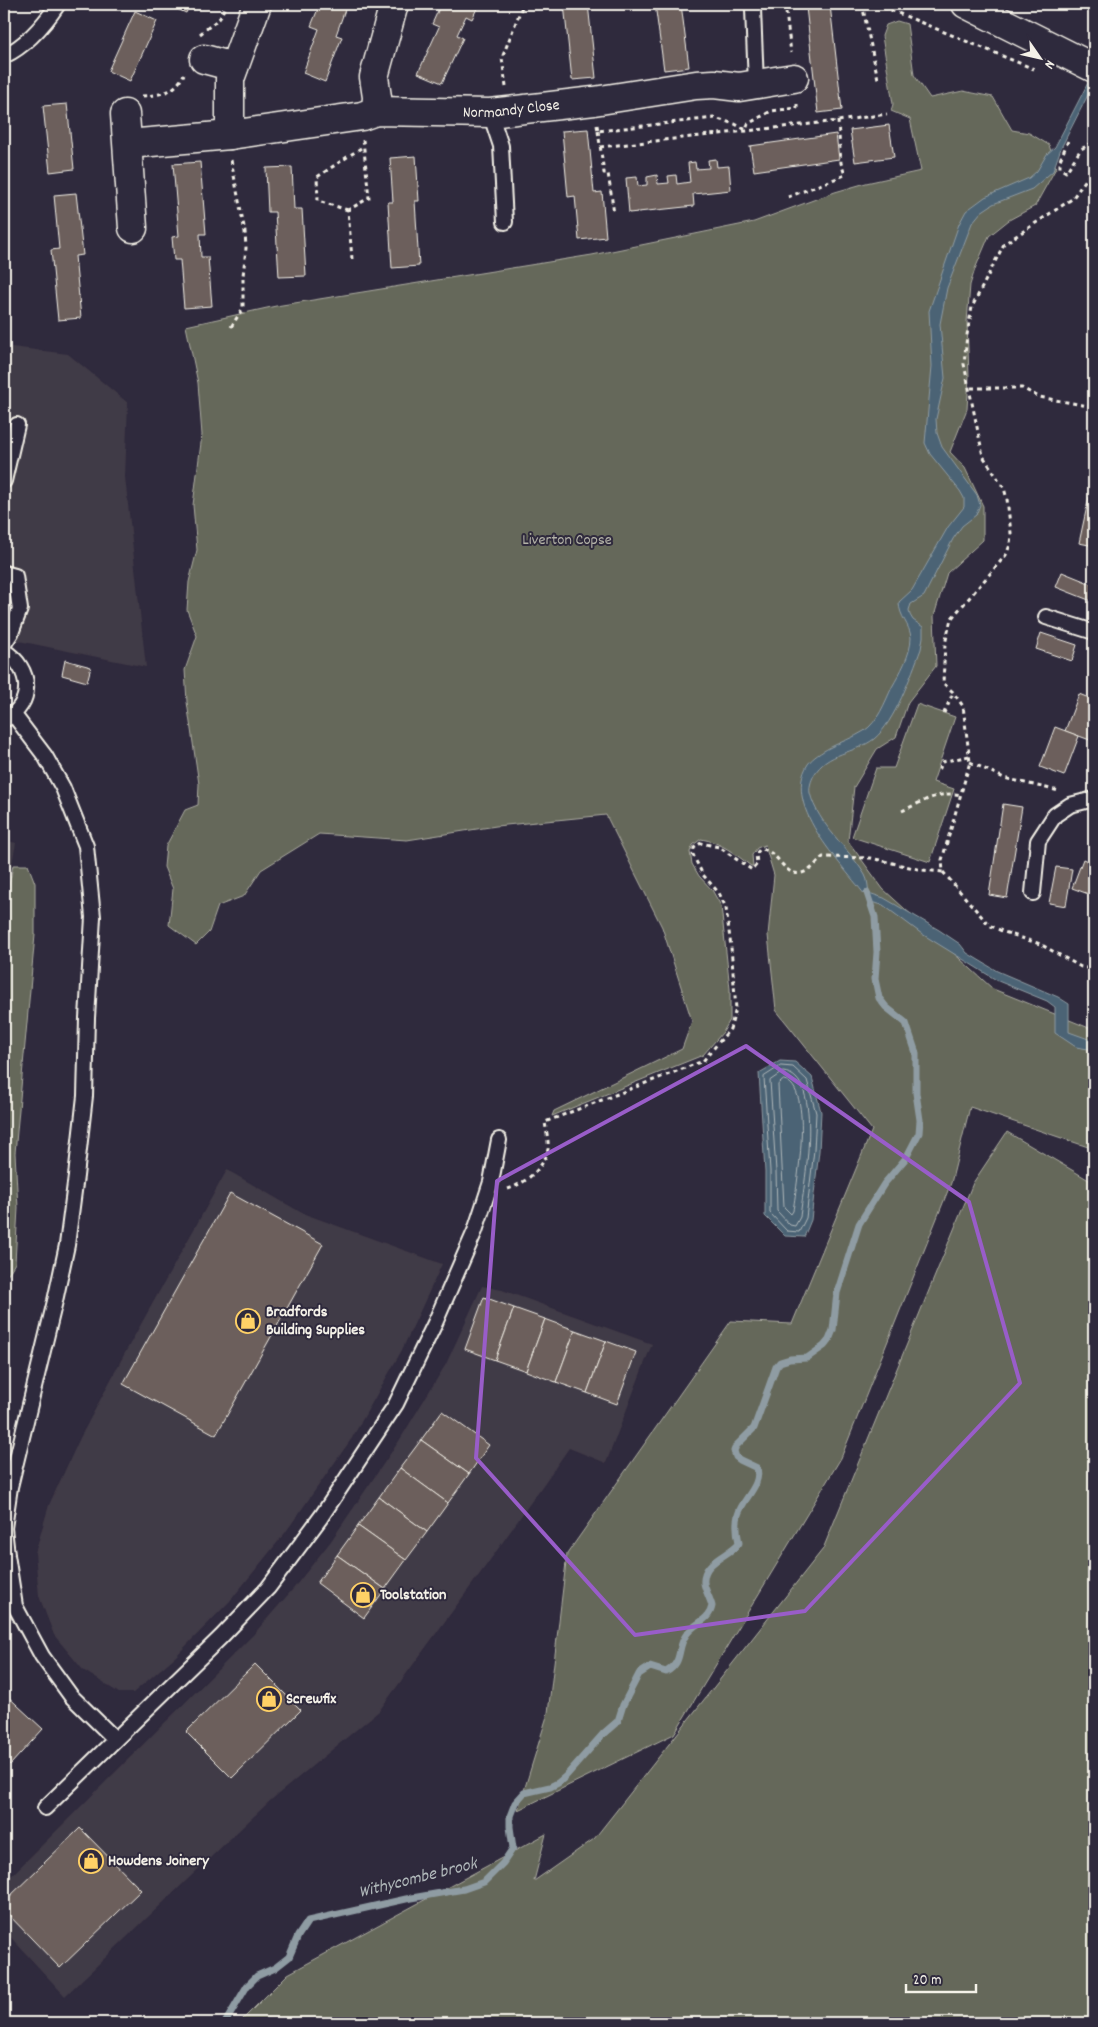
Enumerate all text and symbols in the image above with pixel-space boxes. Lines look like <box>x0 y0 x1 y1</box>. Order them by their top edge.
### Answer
north arrow <box>1016 32 1066 82</box>
text: N <box>1039 56 1059 73</box>
street label: Normandy Close <box>463 94 561 125</box>
park label: Liverton Copse <box>522 529 612 552</box>
place label: Bradfords Building Supplies <box>266 1301 365 1342</box>
shop icon: Bradfords Building Supplies <box>235 1308 261 1334</box>
shop icon: Toolstation <box>350 1582 376 1608</box>
place label: Toolstation <box>380 1584 447 1607</box>
shop icon: Screwfix <box>256 1686 282 1712</box>
place label: Screwfix <box>286 1688 336 1711</box>
shop icon: Howdens Joinery <box>78 1848 104 1874</box>
place label: Howdens Joinery <box>108 1850 210 1873</box>
water label: Withycombe brook <box>356 1852 481 1906</box>
scale bar <box>906 1962 976 1994</box>
text: 20 m <box>913 1970 941 1992</box>

